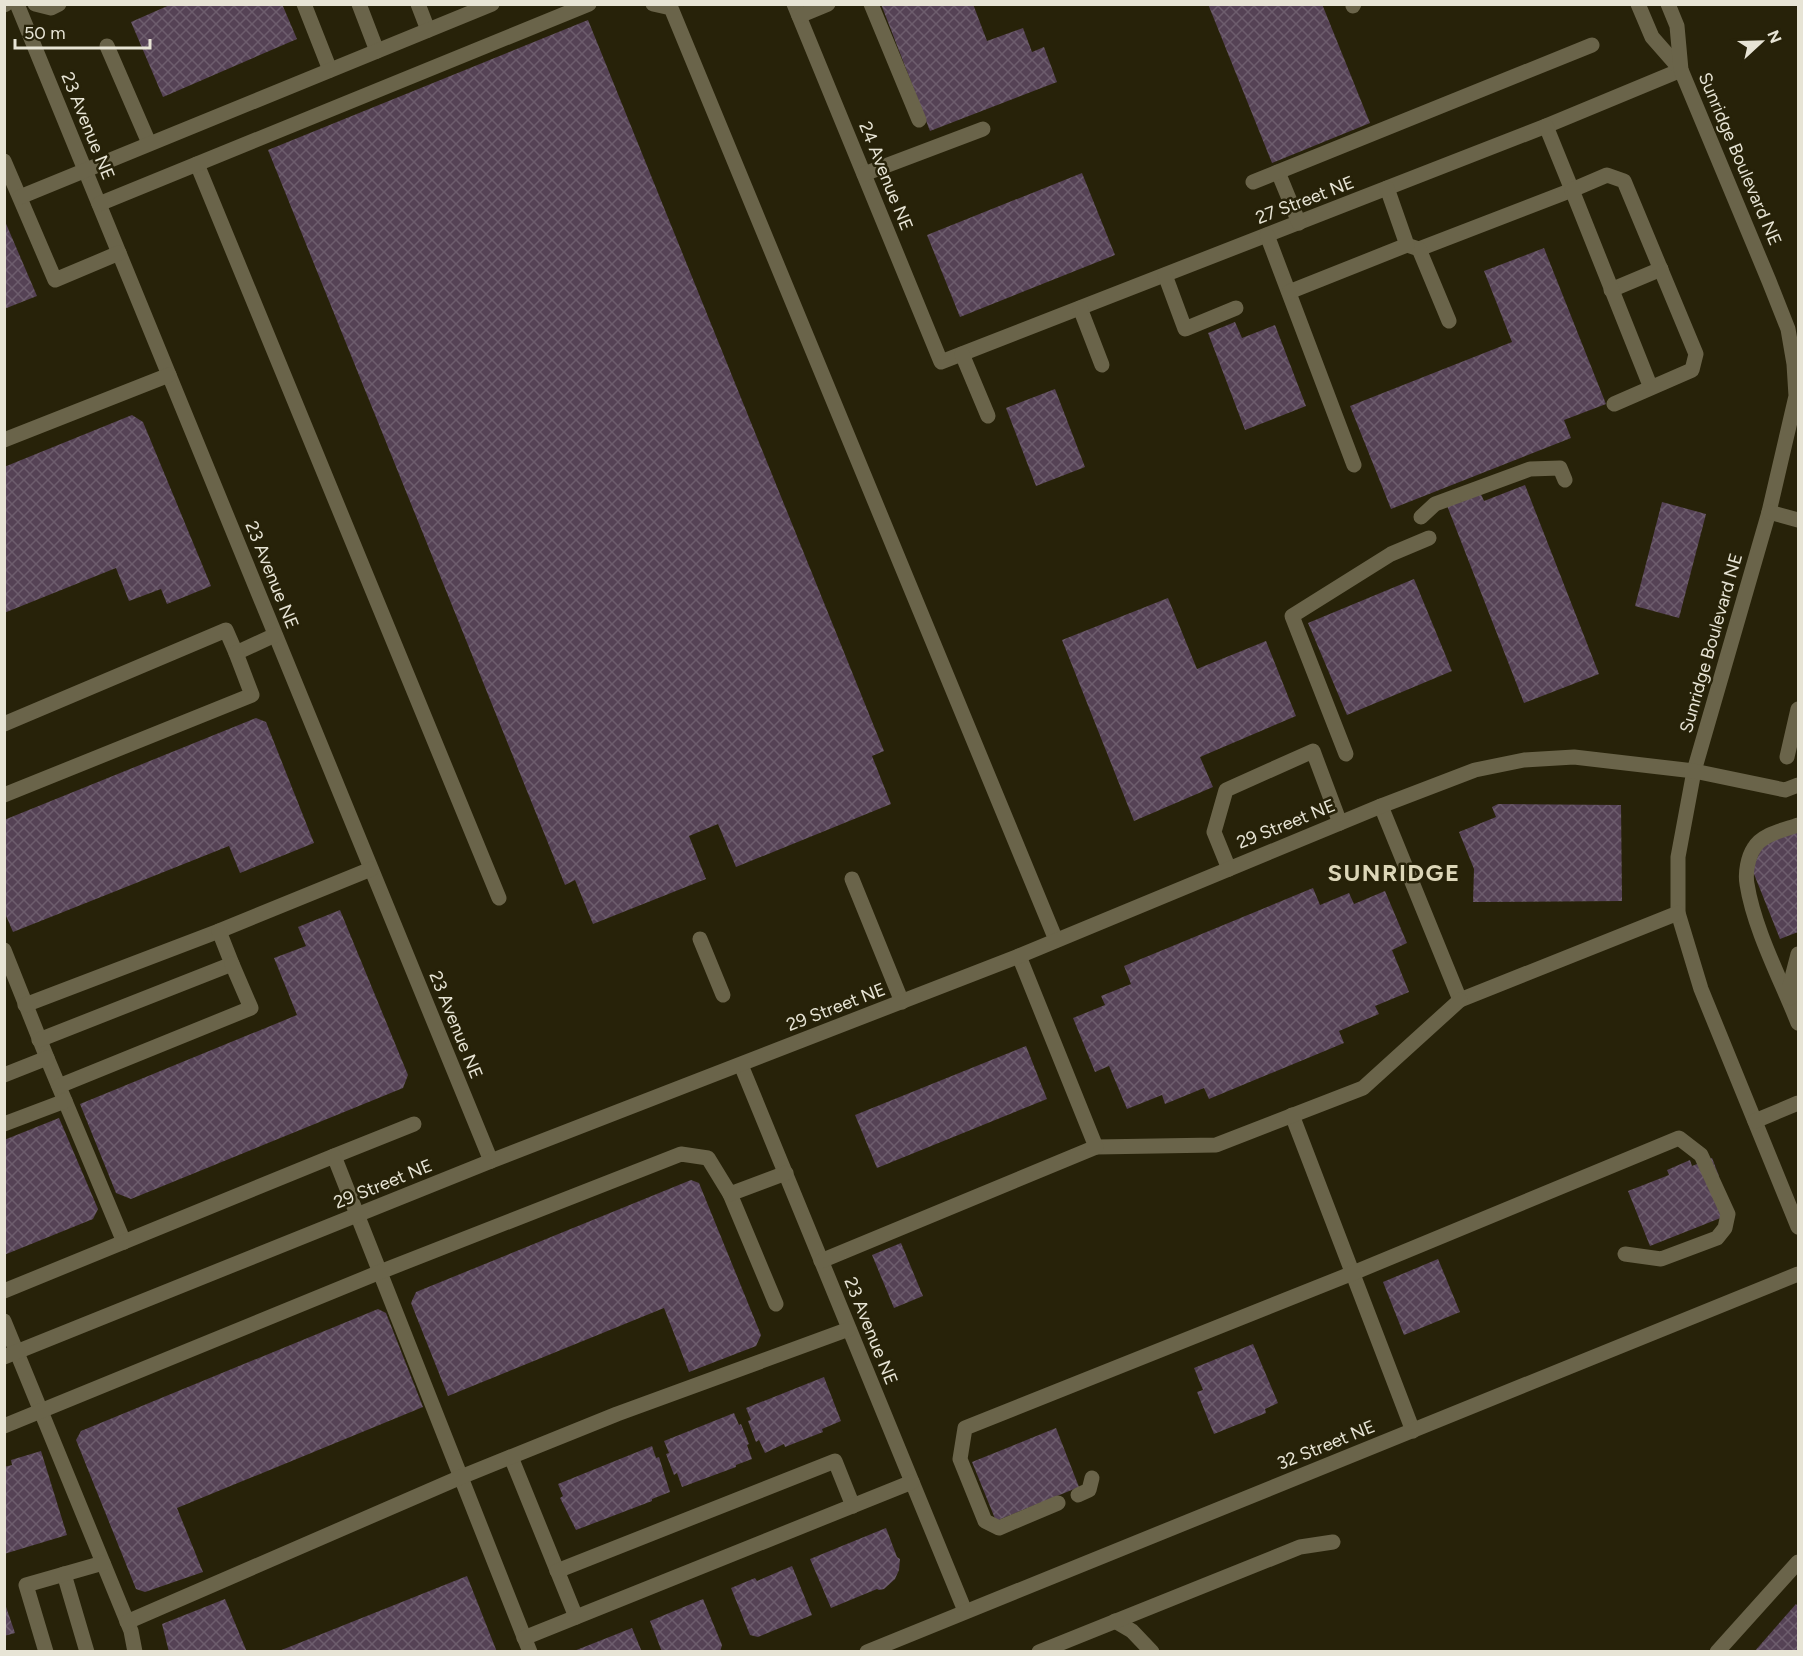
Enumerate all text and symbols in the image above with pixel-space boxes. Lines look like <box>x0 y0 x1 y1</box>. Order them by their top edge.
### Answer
scale bar <box>15 12 150 50</box>
north arrow <box>1731 12 1791 72</box>
text: 50 m <box>24 22 66 44</box>
text: N <box>1763 27 1786 46</box>
street label: 23 Avenue NE <box>56 69 120 183</box>
street label: Sunridge Boulevard NE <box>1694 69 1786 249</box>
street label: 24 Avenue NE <box>854 118 918 234</box>
street label: 27 Street NE <box>1253 171 1357 229</box>
street label: 23 Avenue NE <box>240 518 304 632</box>
street label: Sunridge Boulevard NE <box>1675 551 1747 735</box>
street label: 29 Street NE <box>1234 794 1338 854</box>
district label: SUNRIDGE <box>1327 858 1461 887</box>
street label: 23 Avenue NE <box>424 968 488 1082</box>
street label: 29 Street NE <box>783 978 889 1036</box>
street label: 29 Street NE <box>331 1154 435 1214</box>
street label: 23 Avenue NE <box>839 1274 903 1388</box>
street label: 32 Street NE <box>1274 1415 1378 1475</box>

